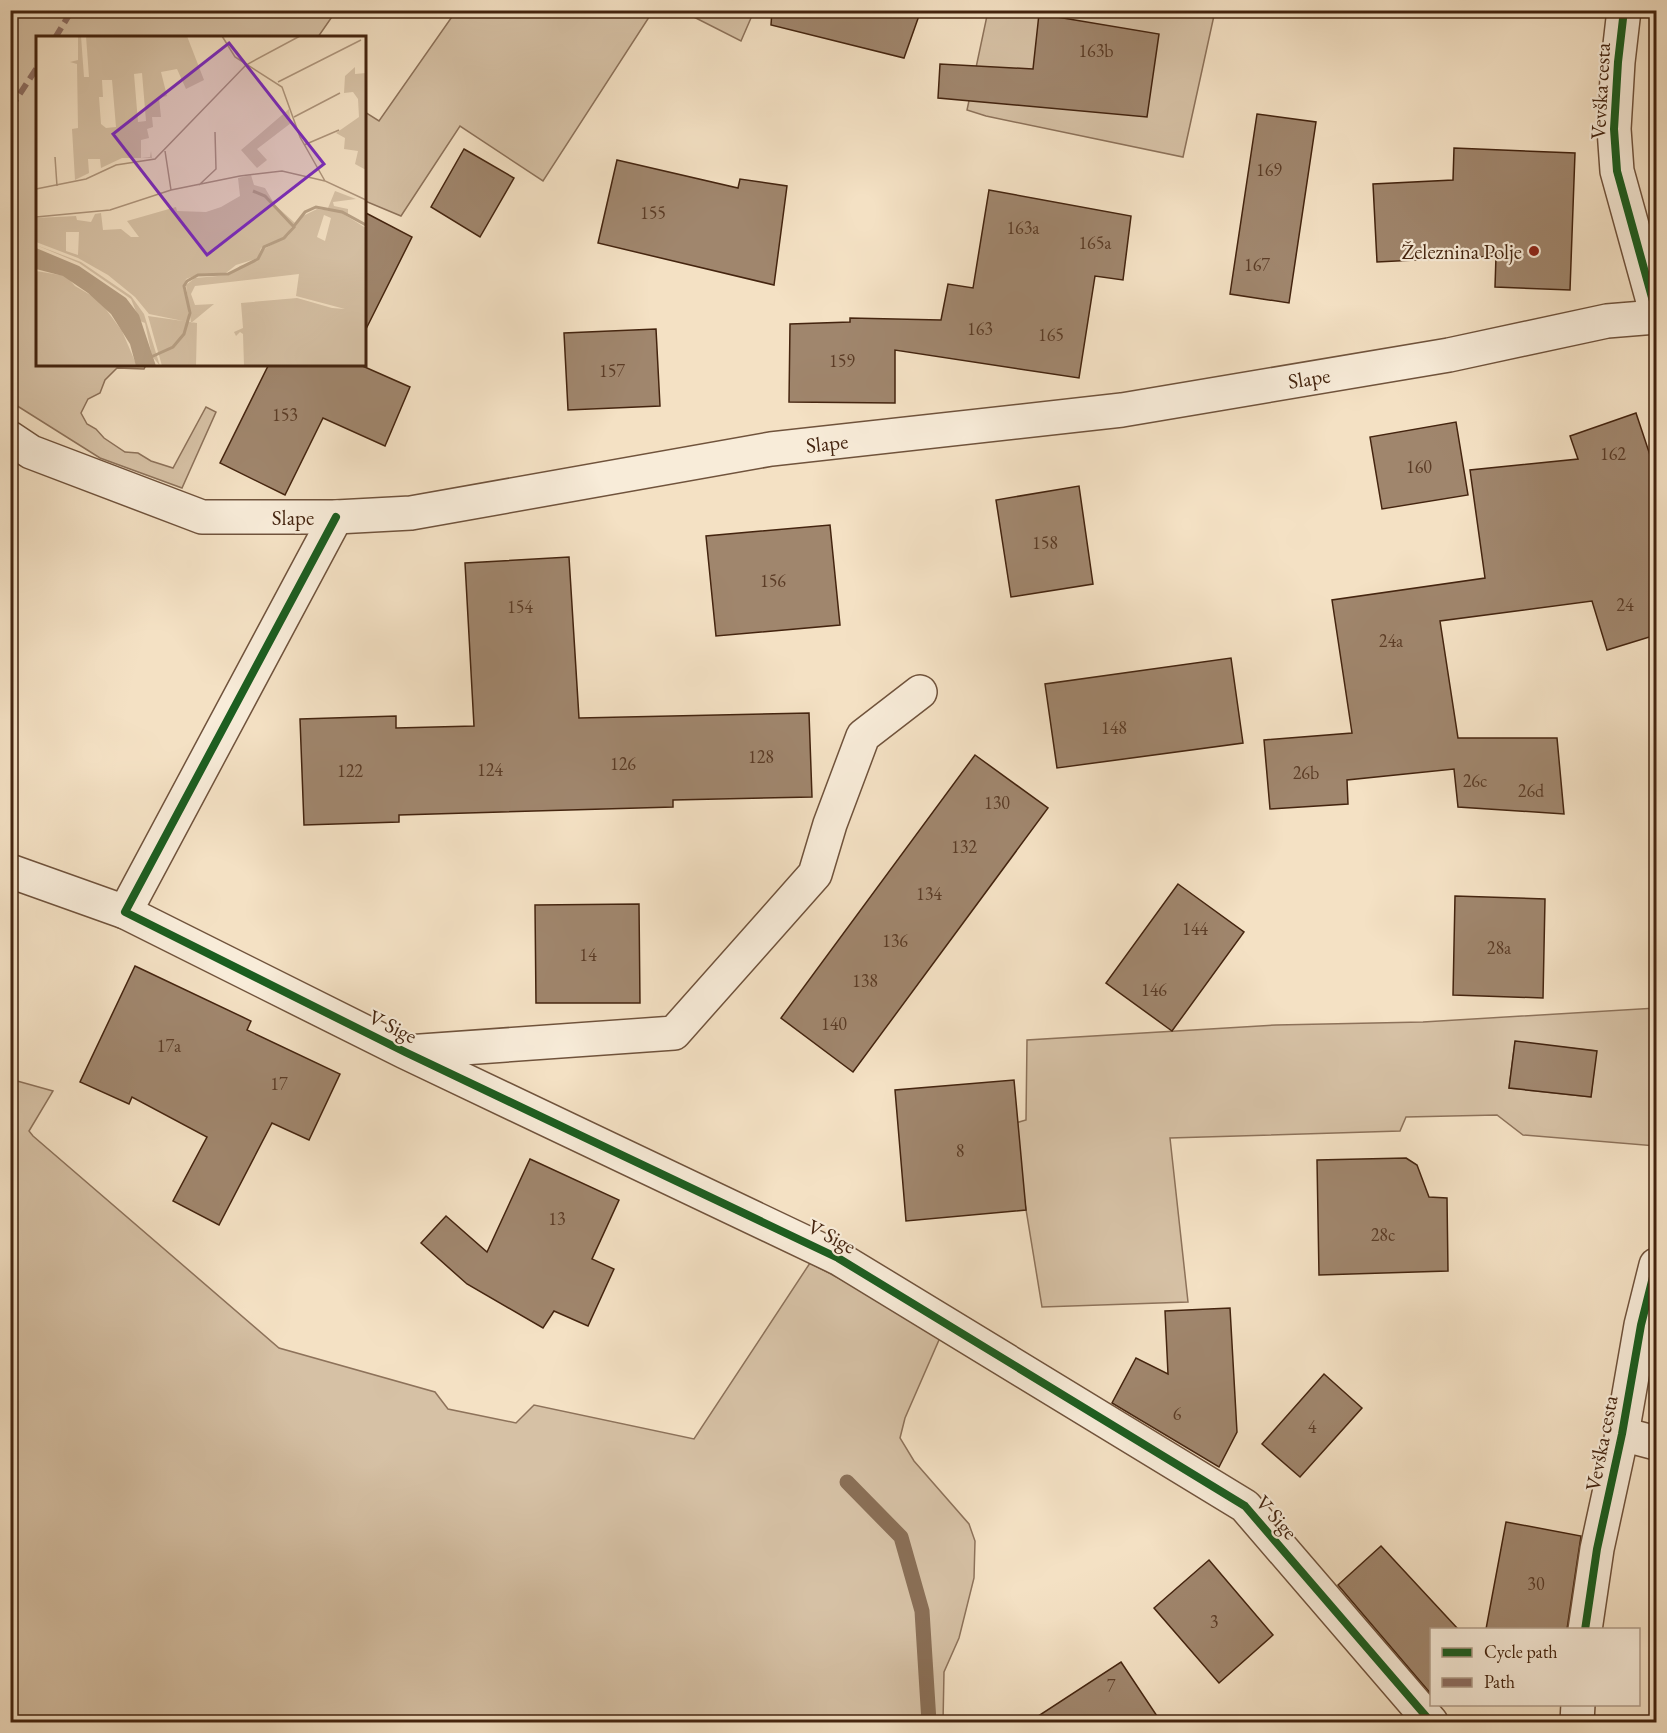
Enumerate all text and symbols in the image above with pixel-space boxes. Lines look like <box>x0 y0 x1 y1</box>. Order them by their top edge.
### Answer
inset map <box>36 36 366 366</box>
house number: 163b <box>1078 39 1114 62</box>
street label: Vevška cesta <box>1584 41 1616 140</box>
house number: 169 <box>1256 158 1282 181</box>
house number: 155 <box>640 201 666 224</box>
house number: 163a <box>1006 216 1040 239</box>
house number: 165a <box>1078 231 1112 254</box>
place label: Železnina Polje <box>1402 238 1522 265</box>
marker: Železnina Polje <box>1527 244 1541 258</box>
house number: 167 <box>1244 253 1270 276</box>
house number: 163 <box>967 317 993 340</box>
house number: 165 <box>1038 323 1064 346</box>
house number: 159 <box>829 349 855 372</box>
house number: 157 <box>599 359 625 382</box>
street label: Slape <box>1286 361 1332 395</box>
house number: 153 <box>272 403 298 426</box>
street label: Slape <box>805 427 849 459</box>
house number: 162 <box>1600 442 1626 465</box>
house number: 160 <box>1406 455 1432 478</box>
street label: Slape <box>272 504 314 531</box>
house number: 158 <box>1032 531 1058 554</box>
house number: 156 <box>760 569 786 592</box>
house number: 24 <box>1616 593 1634 616</box>
house number: 154 <box>507 595 533 618</box>
house number: 24a <box>1379 629 1404 652</box>
house number: 148 <box>1101 716 1127 739</box>
house number: 128 <box>748 745 774 768</box>
house number: 126 <box>610 752 636 775</box>
house number: 124 <box>477 758 503 781</box>
house number: 122 <box>337 759 363 782</box>
house number: 26b <box>1293 761 1319 784</box>
house number: 26c <box>1463 769 1487 792</box>
house number: 26d <box>1518 779 1545 802</box>
house number: 130 <box>984 791 1010 814</box>
house number: 132 <box>951 835 977 858</box>
house number: 134 <box>916 882 942 905</box>
house number: 144 <box>1182 917 1208 940</box>
house number: 136 <box>882 929 908 952</box>
house number: 28a <box>1487 936 1512 959</box>
house number: 14 <box>579 943 597 966</box>
house number: 138 <box>852 969 878 992</box>
house number: 146 <box>1141 978 1167 1001</box>
street label: V Sige <box>364 1003 422 1049</box>
house number: 140 <box>821 1012 847 1035</box>
house number: 17a <box>157 1034 182 1057</box>
house number: 17 <box>270 1072 288 1095</box>
house number: 8 <box>956 1139 964 1162</box>
house number: 13 <box>548 1207 566 1230</box>
street label: V Sige <box>803 1212 861 1260</box>
house number: 28c <box>1371 1223 1395 1246</box>
street label: Vevška cesta <box>1579 1392 1624 1493</box>
house number: 6 <box>1173 1402 1182 1425</box>
house number: 4 <box>1308 1415 1317 1438</box>
street label: V Sige <box>1250 1489 1304 1545</box>
house number: 30 <box>1527 1572 1545 1595</box>
house number: 3 <box>1210 1610 1218 1633</box>
legend <box>1430 1628 1640 1706</box>
text: Cycle path <box>1484 1640 1558 1663</box>
text: Path <box>1484 1670 1515 1693</box>
house number: 7 <box>1107 1674 1116 1697</box>

